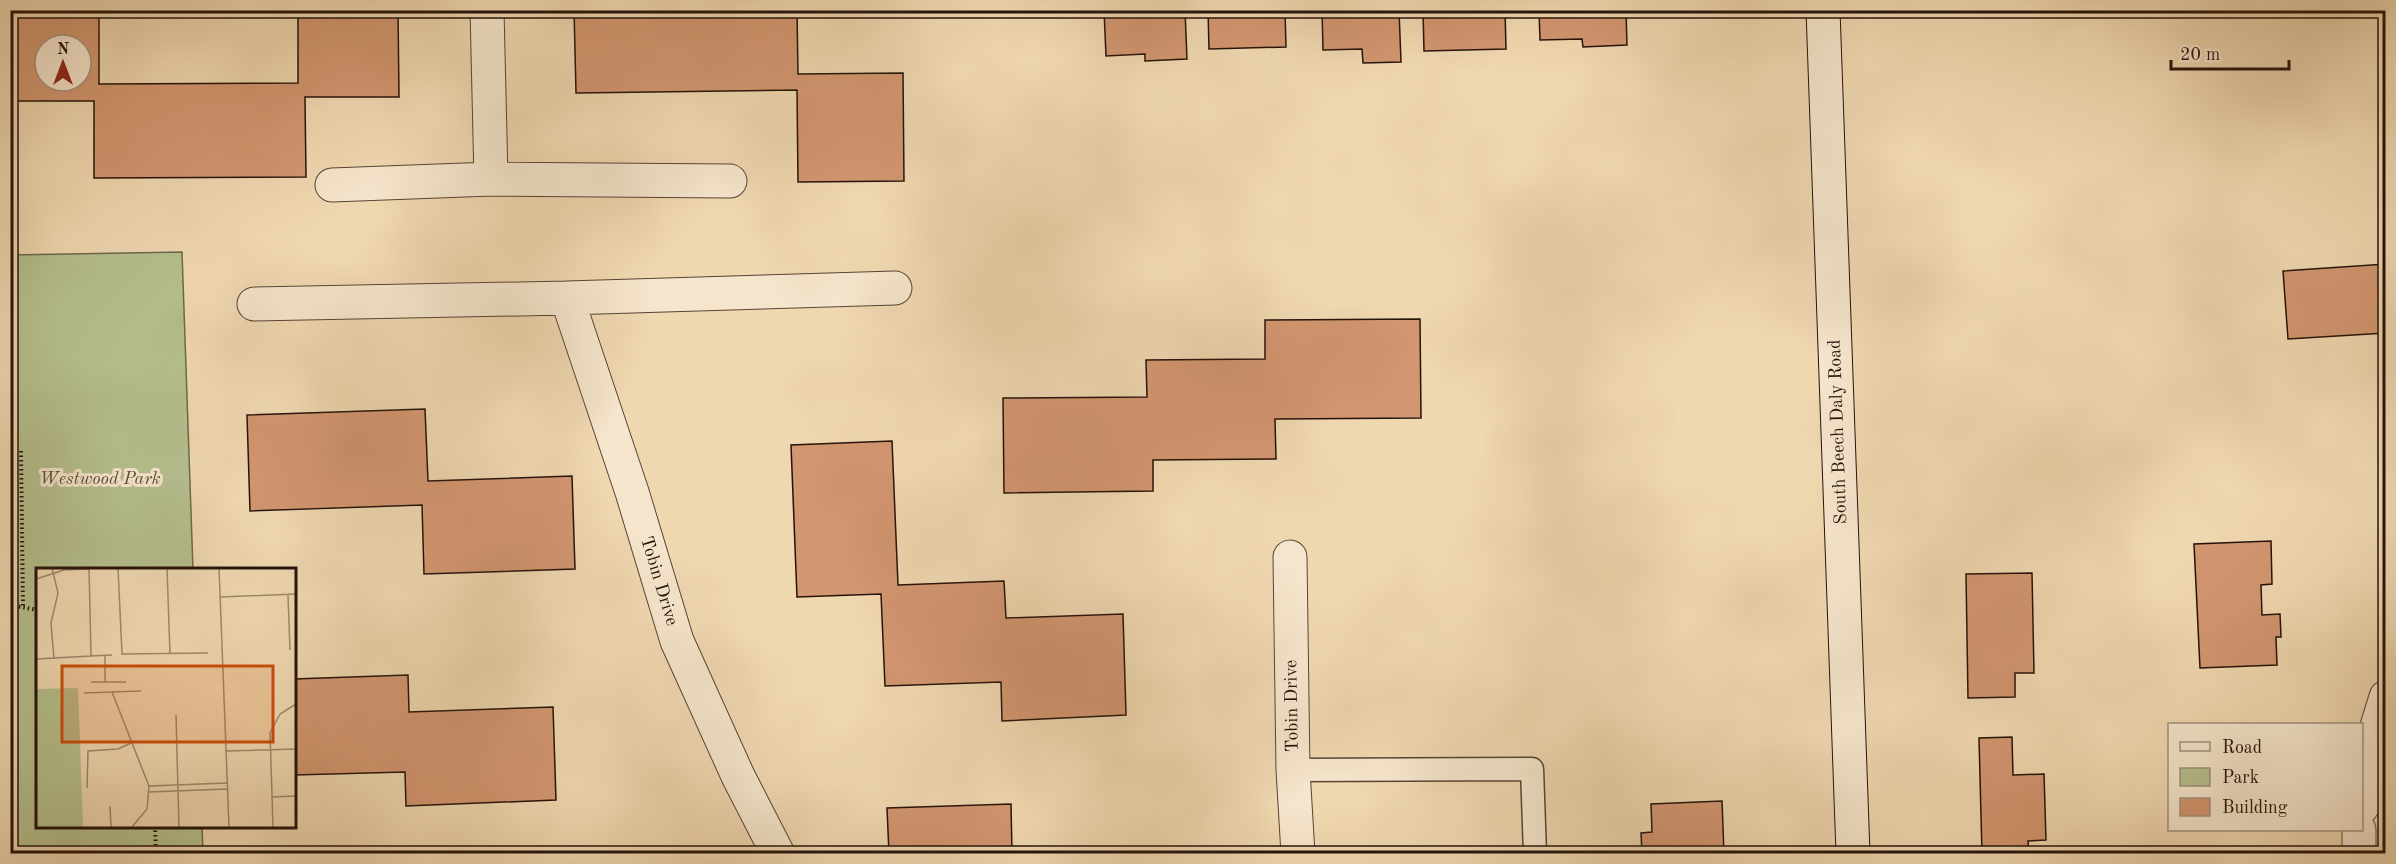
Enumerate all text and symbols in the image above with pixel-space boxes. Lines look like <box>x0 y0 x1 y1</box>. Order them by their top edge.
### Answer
north arrow <box>33 33 93 93</box>
scale bar <box>2171 33 2290 71</box>
text: N <box>57 42 70 58</box>
text: 20 m <box>2180 46 2220 64</box>
street label: South Beech Daly Road <box>1826 339 1850 525</box>
park label: Westwood Park <box>39 470 161 488</box>
street label: Tobin Drive <box>637 534 681 628</box>
inset map <box>36 568 296 828</box>
street label: Tobin Drive <box>1282 660 1302 752</box>
legend <box>2168 723 2363 831</box>
text: Road <box>2222 739 2262 757</box>
text: Park <box>2222 769 2259 787</box>
text: Building <box>2222 799 2288 817</box>

